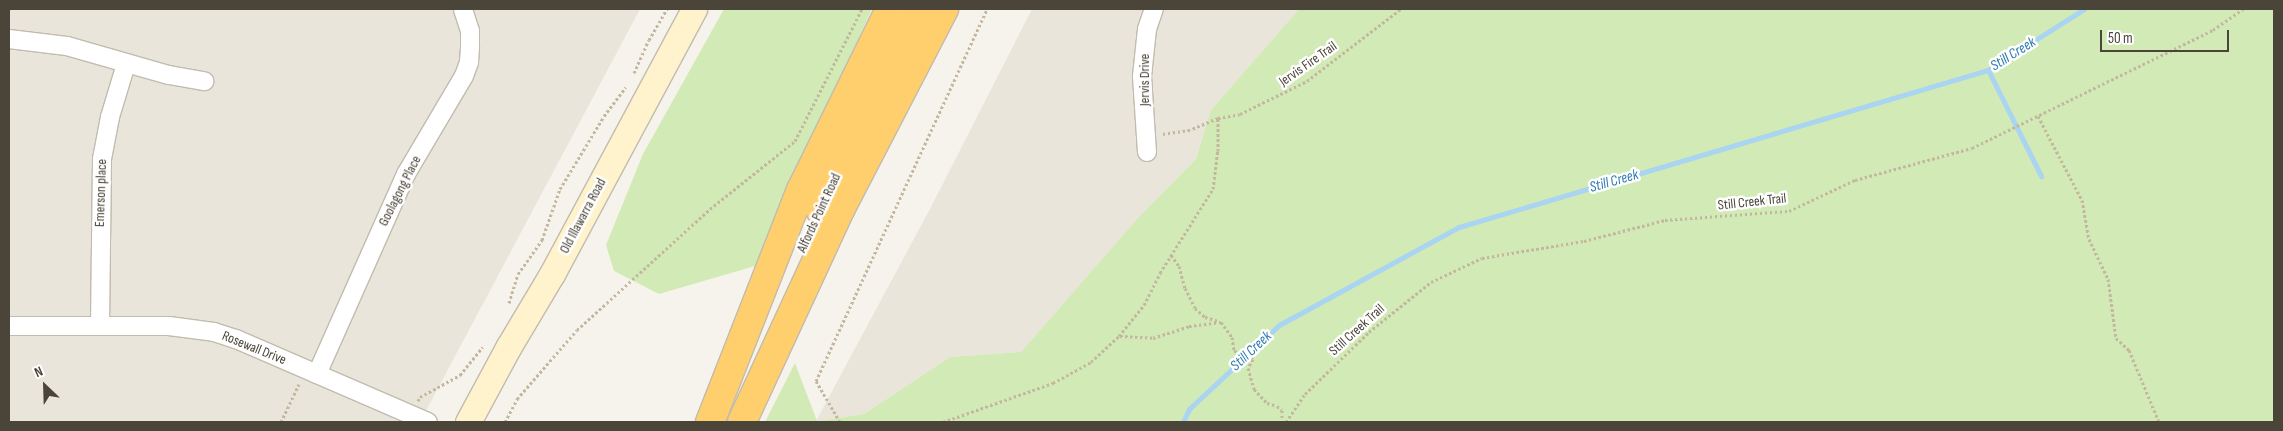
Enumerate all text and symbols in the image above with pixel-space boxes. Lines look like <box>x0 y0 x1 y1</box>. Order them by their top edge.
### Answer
scale bar <box>2103 20 2232 52</box>
text: 50 m <box>2108 29 2133 48</box>
water label: Still Creek <box>1987 33 2039 75</box>
street label: Jervis Fire Trail <box>1276 38 1340 90</box>
street label: Jervis Drive <box>1137 54 1153 106</box>
street label: Goolagong Place <box>375 153 425 229</box>
street label: Emerson place <box>91 159 111 227</box>
water label: Still Creek <box>1588 165 1640 197</box>
street label: Alfords Point Road <box>793 171 845 255</box>
street label: Old Illawarra Road <box>556 176 610 256</box>
street label: Still Creek Trail <box>1717 190 1787 214</box>
street label: Still Creek Trail <box>1326 301 1388 359</box>
water label: Still Creek <box>1227 327 1275 375</box>
street label: Rosewall Drive <box>219 328 289 368</box>
north arrow <box>20 361 70 411</box>
text: N <box>32 363 46 381</box>

